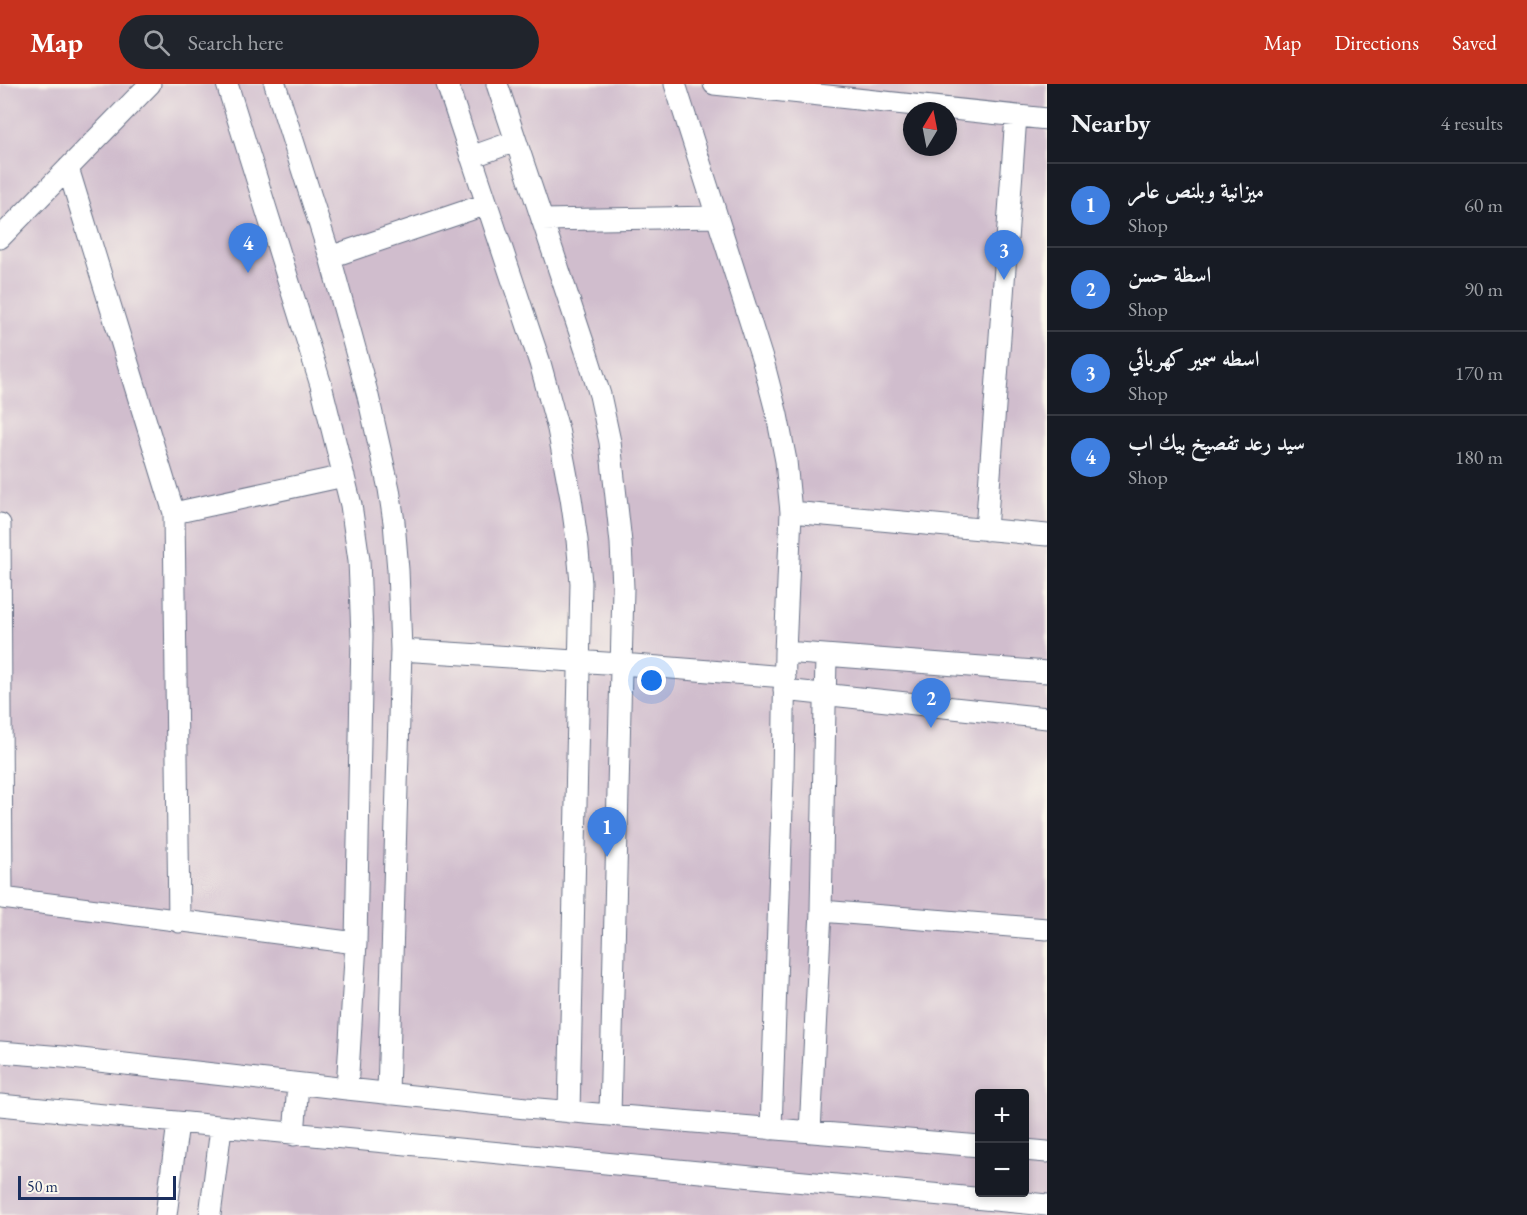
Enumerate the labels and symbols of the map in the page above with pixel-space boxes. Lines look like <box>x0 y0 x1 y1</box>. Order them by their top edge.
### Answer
north arrow <box>903 102 957 156</box>
pin: 4 <box>228 224 268 273</box>
pin: 3 <box>984 230 1024 280</box>
your location <box>637 666 666 695</box>
pin: 2 <box>912 678 950 728</box>
pin: 1 <box>588 808 626 857</box>
scale bar <box>18 1173 176 1200</box>

